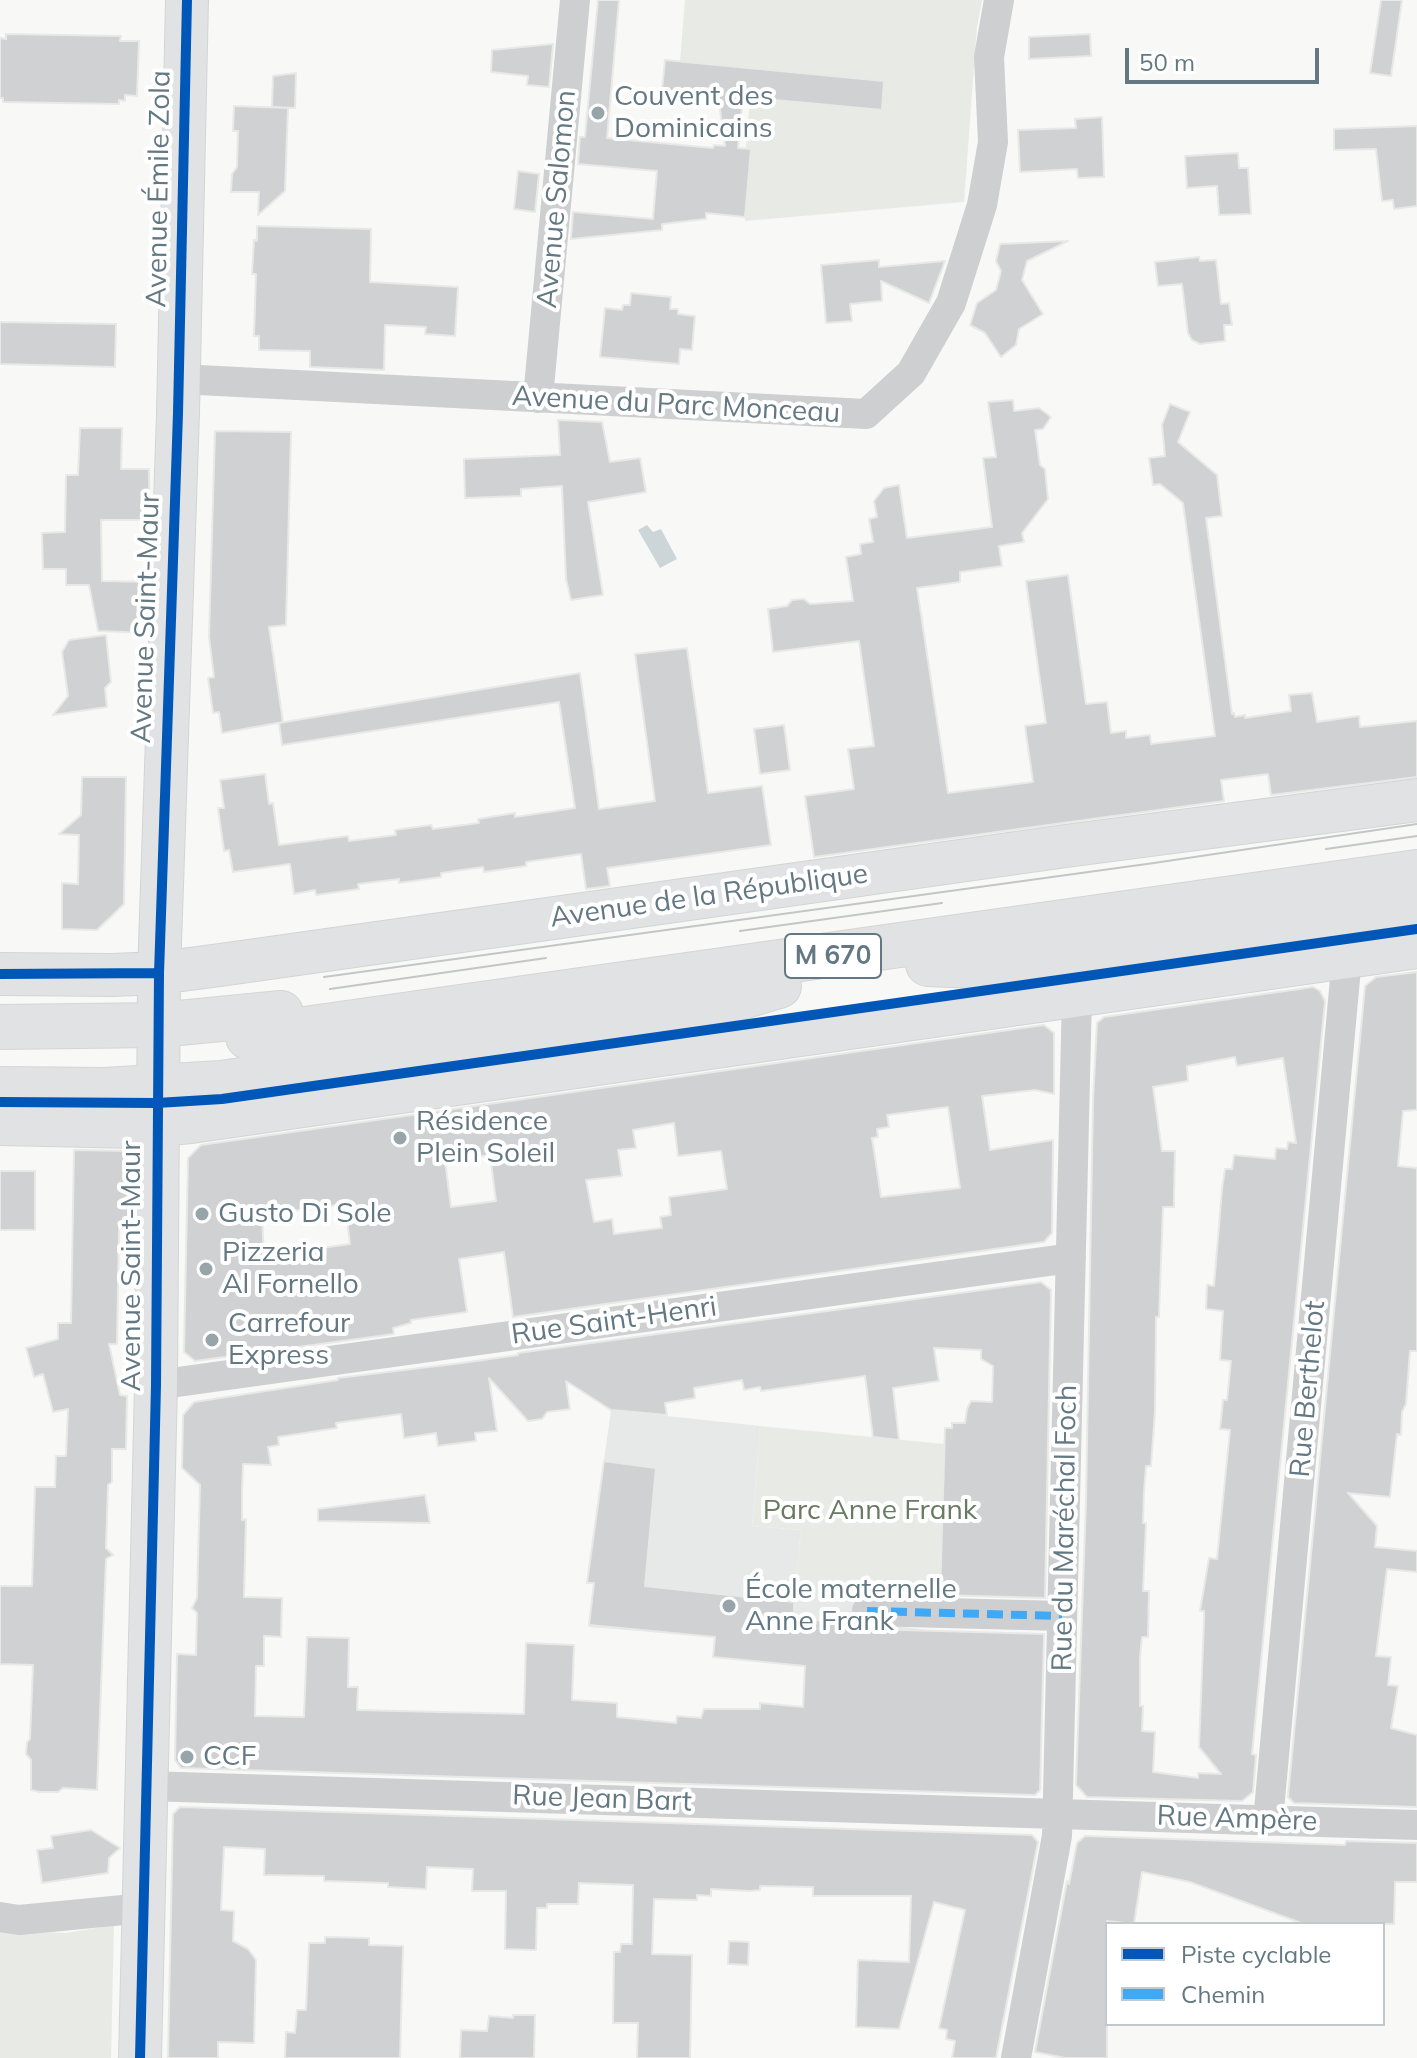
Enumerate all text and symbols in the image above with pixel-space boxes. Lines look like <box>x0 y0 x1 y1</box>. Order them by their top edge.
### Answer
scale bar <box>1129 32 1323 82</box>
text: 50 m <box>1139 47 1195 77</box>
street label: Avenue Émile Zola <box>140 70 178 308</box>
place label: Couvent des Dominicains <box>614 80 774 146</box>
street label: Avenue Salomon <box>531 89 583 309</box>
marker: Couvent des Dominicains <box>589 104 607 122</box>
street label: Avenue du Parc Monceau <box>511 380 841 430</box>
street label: Avenue Saint-Maur <box>125 492 167 744</box>
street label: Avenue de la République <box>548 857 870 935</box>
road number: M 670 <box>785 934 881 978</box>
place label: Résidence Plein Soleil <box>416 1105 555 1171</box>
marker: Résidence Plein Soleil <box>391 1129 409 1147</box>
street label: Avenue Saint-Maur <box>115 1141 149 1391</box>
place label: Gusto Di Sole <box>218 1197 392 1231</box>
marker: Gusto Di Sole <box>193 1205 211 1223</box>
place label: Pizzeria Al Fornello <box>222 1236 359 1302</box>
marker: Pizzeria Al Fornello <box>197 1260 215 1278</box>
street label: Rue Saint-Henri <box>509 1290 719 1352</box>
street label: Rue Berthelot <box>1284 1299 1332 1479</box>
place label: Carrefour Express <box>228 1307 350 1373</box>
marker: Carrefour Express <box>203 1331 221 1349</box>
street label: Rue du Maréchal Foch <box>1046 1384 1084 1672</box>
park label: Parc Anne Frank <box>763 1494 977 1528</box>
place label: École maternelle Anne Frank <box>745 1573 957 1639</box>
marker: École maternelle Anne Frank <box>720 1597 738 1615</box>
place label: CCF <box>203 1740 256 1774</box>
marker: CCF <box>178 1748 196 1766</box>
street label: Rue Jean Bart <box>512 1779 692 1819</box>
street label: Rue Ampère <box>1156 1799 1318 1839</box>
legend <box>1105 1922 1385 2026</box>
text: Piste cyclable <box>1181 1939 1331 1969</box>
text: Chemin <box>1181 1979 1265 2009</box>

